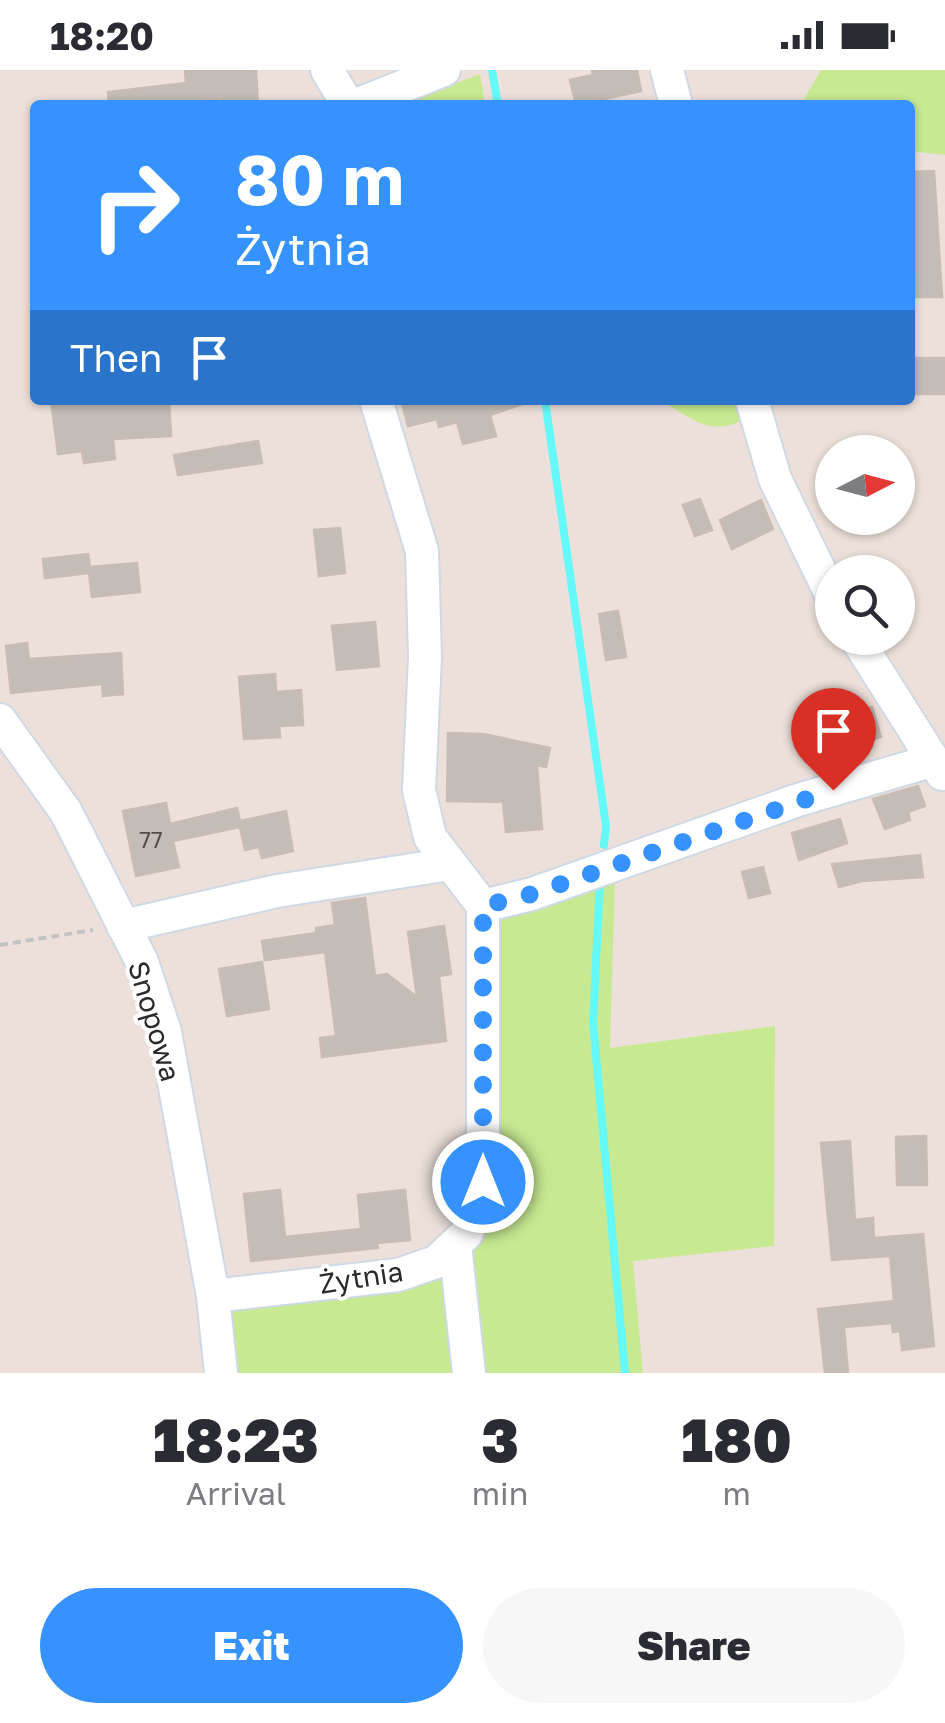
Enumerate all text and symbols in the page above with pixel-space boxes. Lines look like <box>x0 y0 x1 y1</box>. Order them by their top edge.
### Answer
text: 18:20 <box>50 13 154 58</box>
text: 80 m <box>235 136 404 220</box>
icon: right <box>70 140 200 270</box>
text: Żytnia <box>235 221 371 275</box>
icon: arrive <box>182 330 237 385</box>
text: Then <box>70 335 162 380</box>
north arrow <box>815 435 915 535</box>
map controls <box>815 435 915 655</box>
button: search <box>815 555 915 655</box>
pin <box>791 688 876 791</box>
icon: arrive <box>806 703 861 758</box>
house number: 77 <box>139 826 163 853</box>
street label: Snopowa <box>122 957 188 1085</box>
position arrow <box>431 1130 535 1234</box>
street label: Żytnia <box>317 1254 405 1300</box>
text: 18:23 <box>153 1403 319 1475</box>
text: 3 <box>481 1403 519 1475</box>
text: 180 <box>681 1403 792 1475</box>
text: Arrival <box>186 1474 286 1512</box>
text: min <box>472 1474 528 1512</box>
text: m <box>722 1474 751 1512</box>
button: Exit <box>40 1588 463 1703</box>
button: Share <box>483 1588 905 1703</box>

